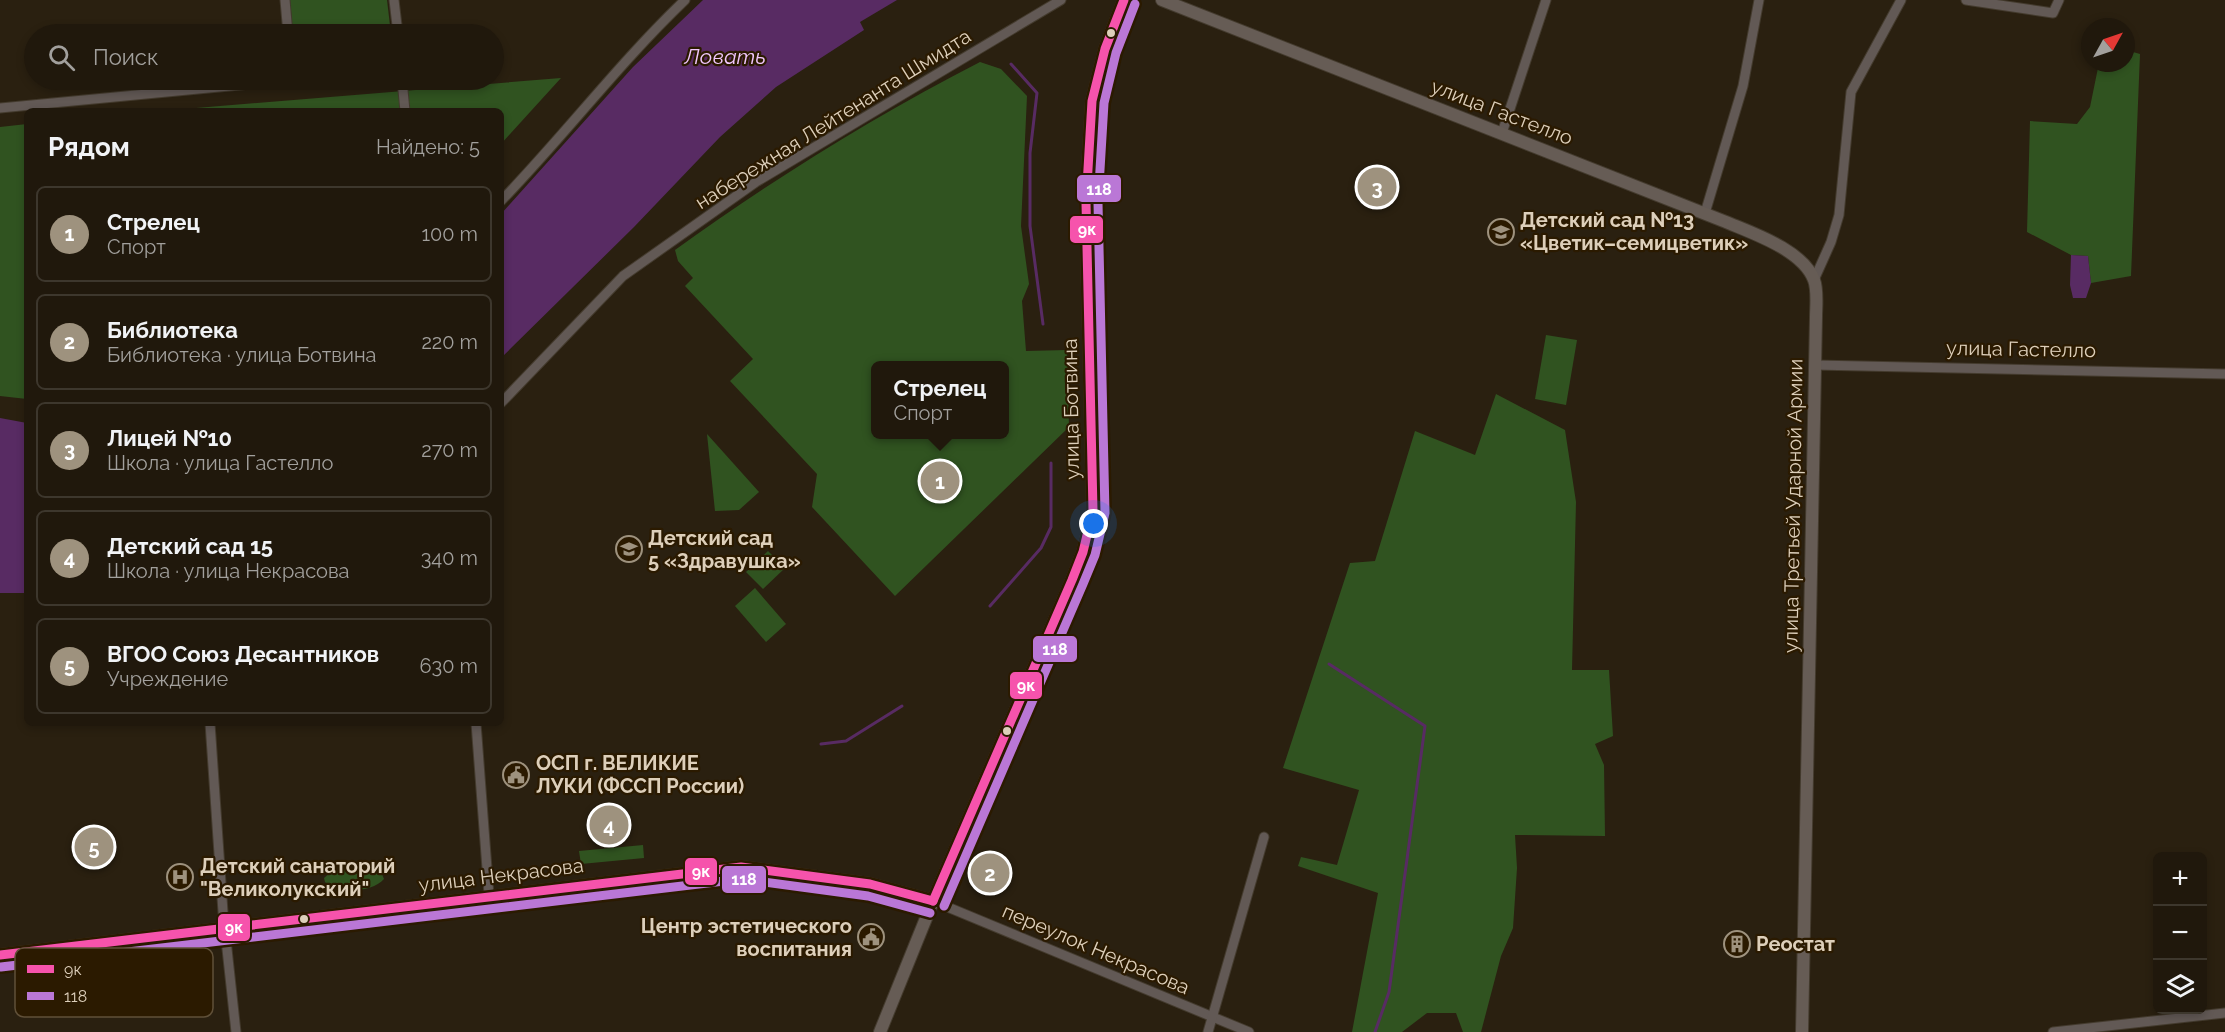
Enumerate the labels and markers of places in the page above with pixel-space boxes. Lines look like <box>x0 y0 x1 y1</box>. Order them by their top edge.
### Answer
unlabelled marker <box>1105 27 1117 39</box>
pin: 3 <box>1358 164 1396 210</box>
place label: Детский сад №13 «Цветик–семицветик» <box>1520 208 1748 255</box>
school or university icon: Детский сад №13 «Цветик–семицветик» <box>1486 217 1516 247</box>
pin: 1 <box>920 458 960 504</box>
place label: Детский сад 5 «Здравушка» <box>648 526 801 573</box>
school or university icon: Детский сад 5 «Здравушка» <box>614 534 644 564</box>
unlabelled marker <box>1001 725 1013 737</box>
place label: ОСП г. ВЕЛИКИЕ ЛУКИ (ФССП России) <box>536 751 744 798</box>
public building icon: ОСП г. ВЕЛИКИЕ ЛУКИ (ФССП России) <box>501 760 531 790</box>
pin: 4 <box>590 802 628 848</box>
pin: 5 <box>74 824 113 870</box>
pin: 2 <box>970 850 1010 896</box>
place label: Детский санаторий "Великолукский" <box>200 854 395 901</box>
hospital icon: Детский санаторий "Великолукский" <box>165 862 195 892</box>
unlabelled marker <box>298 913 310 925</box>
place label: Центр эстетического воспитания <box>641 914 852 961</box>
public building icon: Центр эстетического воспитания <box>856 922 886 952</box>
building icon: Реостат <box>1722 929 1752 959</box>
place label: Реостат <box>1756 932 1835 956</box>

